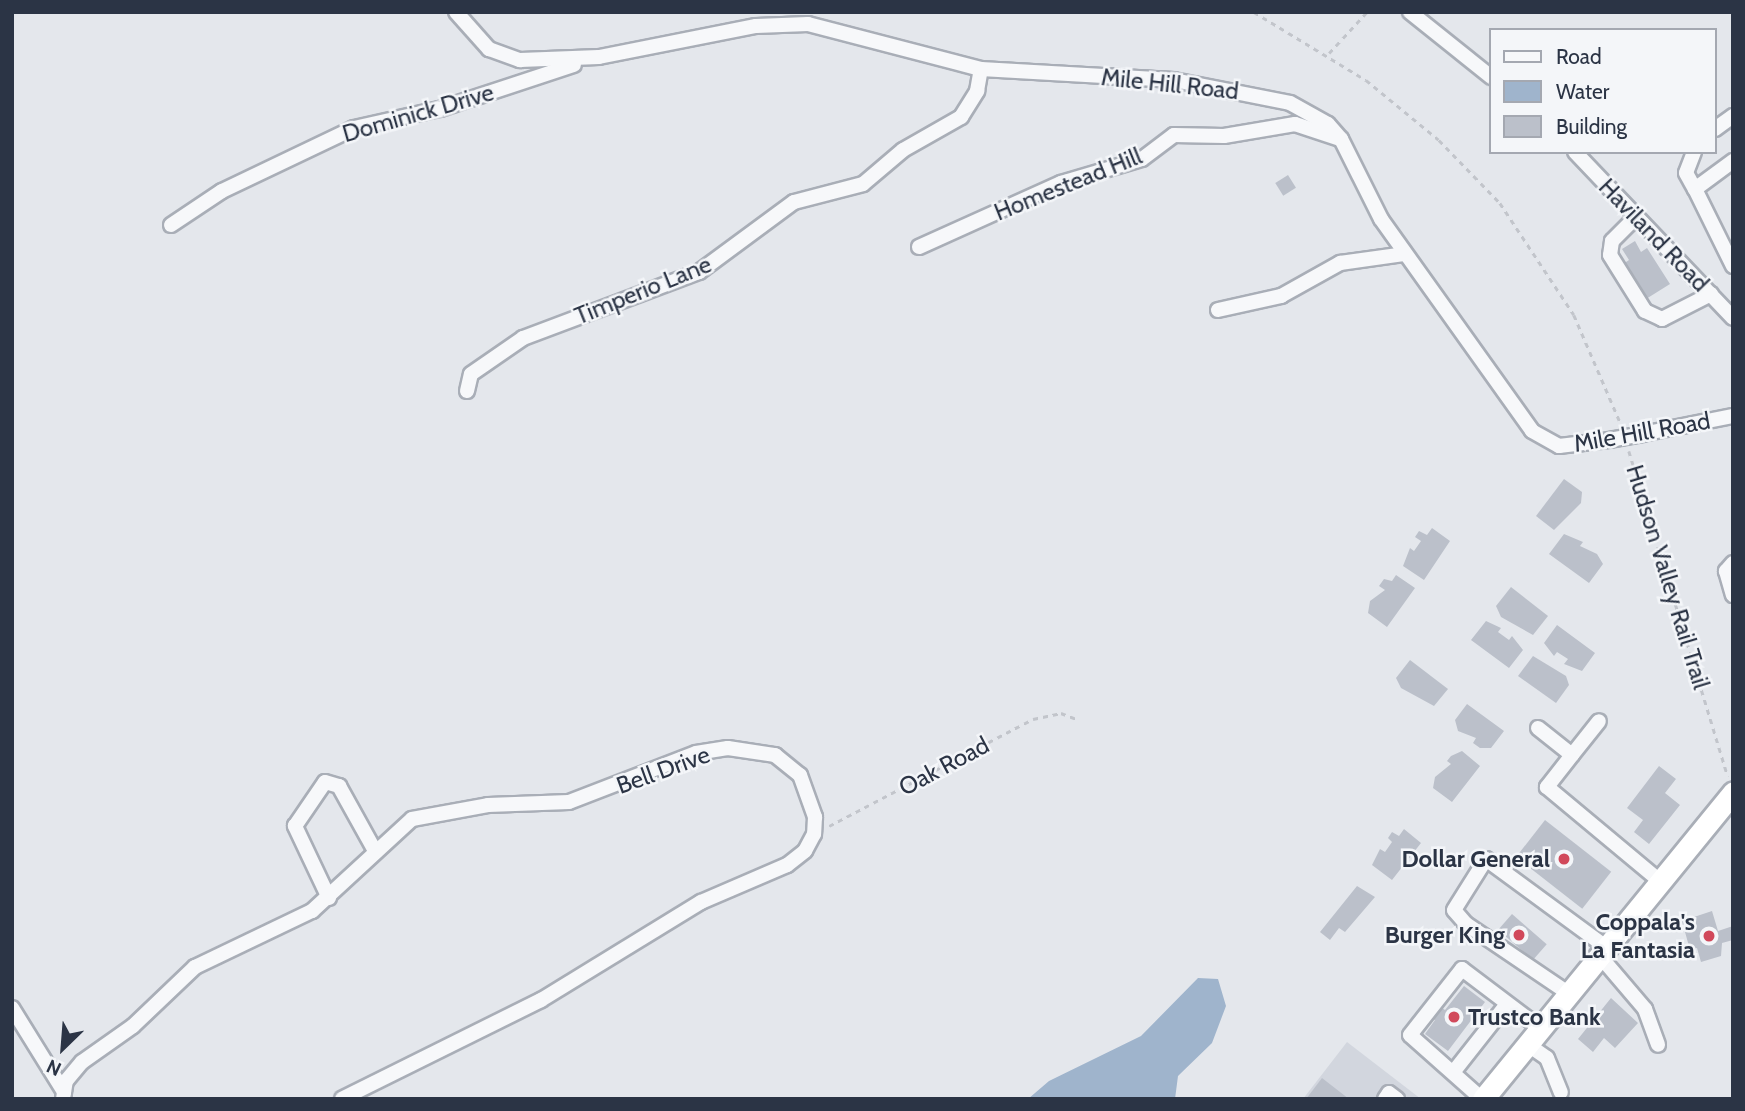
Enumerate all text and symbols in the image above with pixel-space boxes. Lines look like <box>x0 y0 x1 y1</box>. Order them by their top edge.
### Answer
legend <box>1490 28 1717 154</box>
text: Road <box>1556 44 1602 69</box>
street label: Mile Hill Road <box>1100 62 1240 106</box>
street label: Dominick Drive <box>339 78 497 148</box>
text: Water <box>1556 79 1609 104</box>
text: Building <box>1556 114 1627 139</box>
street label: Homestead Hill <box>990 141 1146 227</box>
street label: Haviland Road <box>1593 172 1715 298</box>
street label: Timperio Lane <box>570 250 716 330</box>
street label: Mile Hill Road <box>1571 406 1713 458</box>
street label: Hudson Valley Rail Trail <box>1620 461 1716 693</box>
street label: Oak Road <box>894 730 994 802</box>
street label: Bell Drive <box>612 740 714 800</box>
place label: Dollar General <box>1401 845 1550 873</box>
marker: Dollar General <box>1556 851 1572 867</box>
place label: Coppala's La Fantasia <box>1581 908 1695 964</box>
place label: Burger King <box>1385 921 1505 949</box>
marker: Burger King <box>1511 927 1527 943</box>
marker: Coppala's La Fantasia <box>1701 928 1717 944</box>
place label: Trustco Bank <box>1468 1003 1601 1031</box>
marker: Trustco Bank <box>1446 1009 1462 1025</box>
north arrow <box>28 1013 98 1083</box>
text: N <box>43 1054 65 1081</box>

